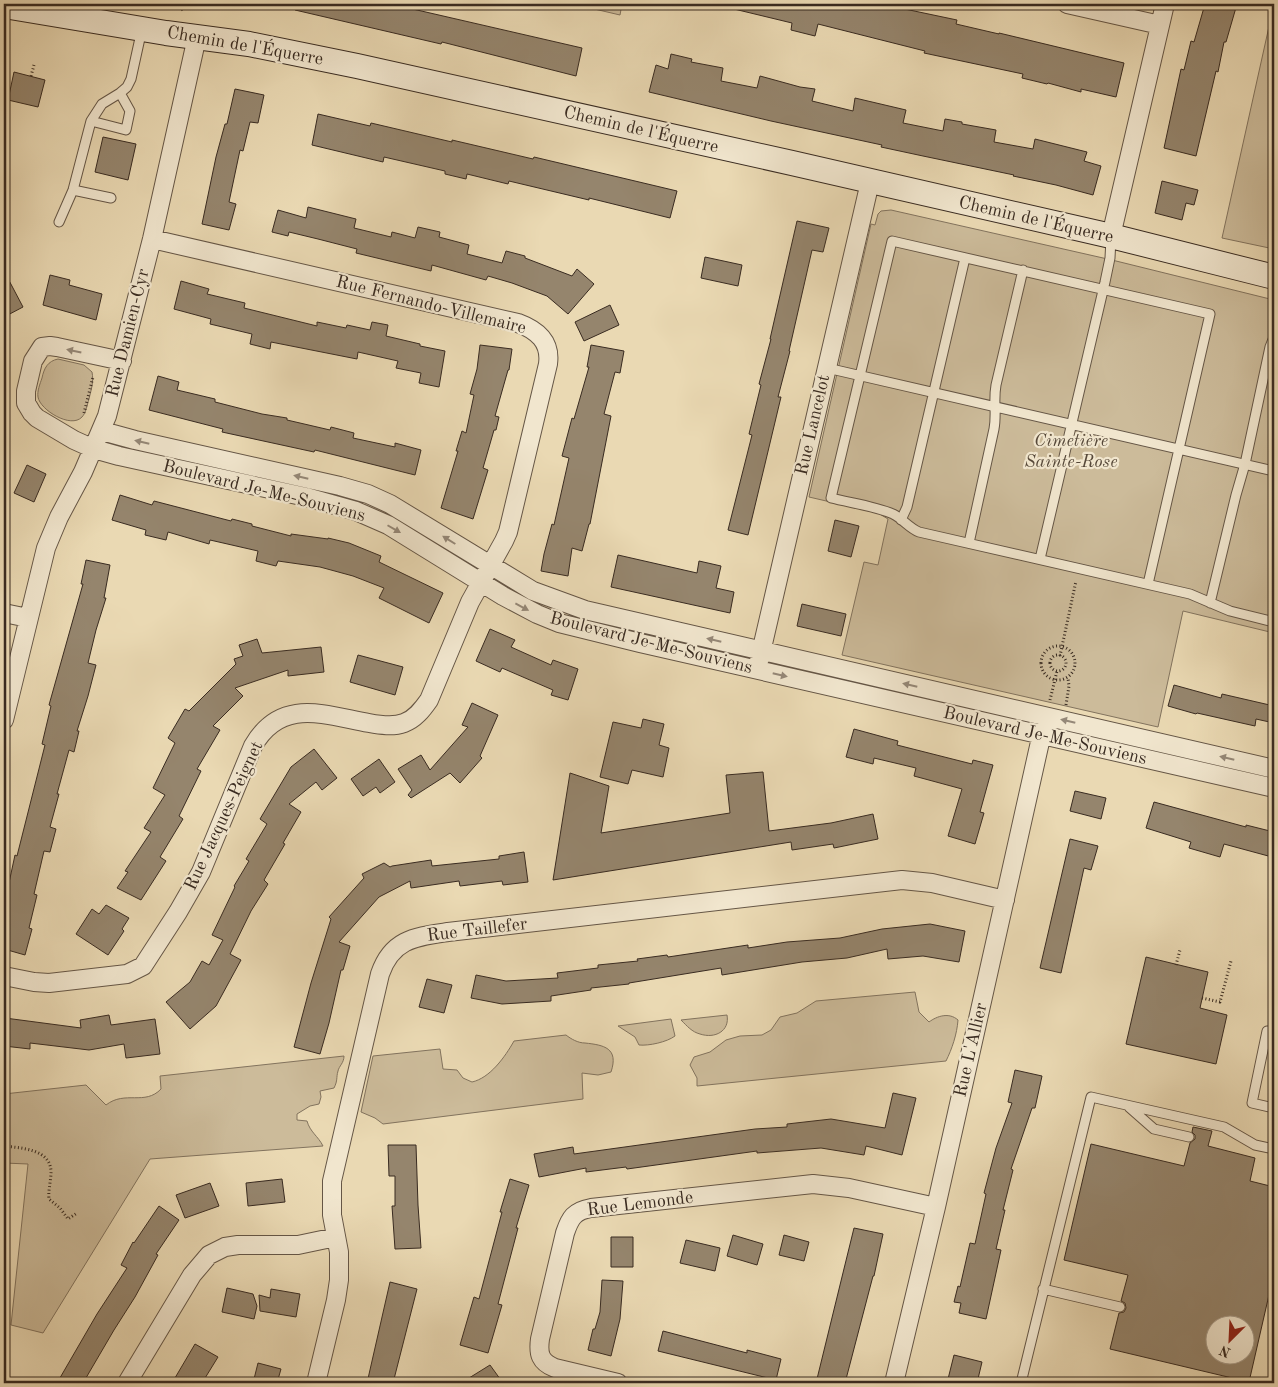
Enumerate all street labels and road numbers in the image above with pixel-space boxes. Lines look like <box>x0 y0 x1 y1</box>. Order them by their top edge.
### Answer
street label: Chemin de l'Équerre <box>165 19 325 69</box>
street label: Chemin de l'Équerre <box>562 100 721 157</box>
street label: Chemin de l'Équerre <box>957 190 1116 247</box>
street label: Rue Damien-Cyr <box>103 266 153 399</box>
street label: Rue Fernando-Villemaire <box>334 273 528 337</box>
street label: Rue Lancelot <box>793 373 833 477</box>
street label: Boulevard Je-Me-Souviens <box>161 457 367 525</box>
street label: Boulevard Je-Me-Souviens <box>548 609 754 677</box>
street label: Boulevard Je-Me-Souviens <box>941 704 1149 768</box>
street label: Rue Jacques-Peignet <box>182 739 266 893</box>
street label: Rue Taillefer <box>426 915 529 945</box>
street label: Rue L'Allier <box>951 1001 991 1099</box>
street label: Rue Lemonde <box>586 1189 694 1219</box>

